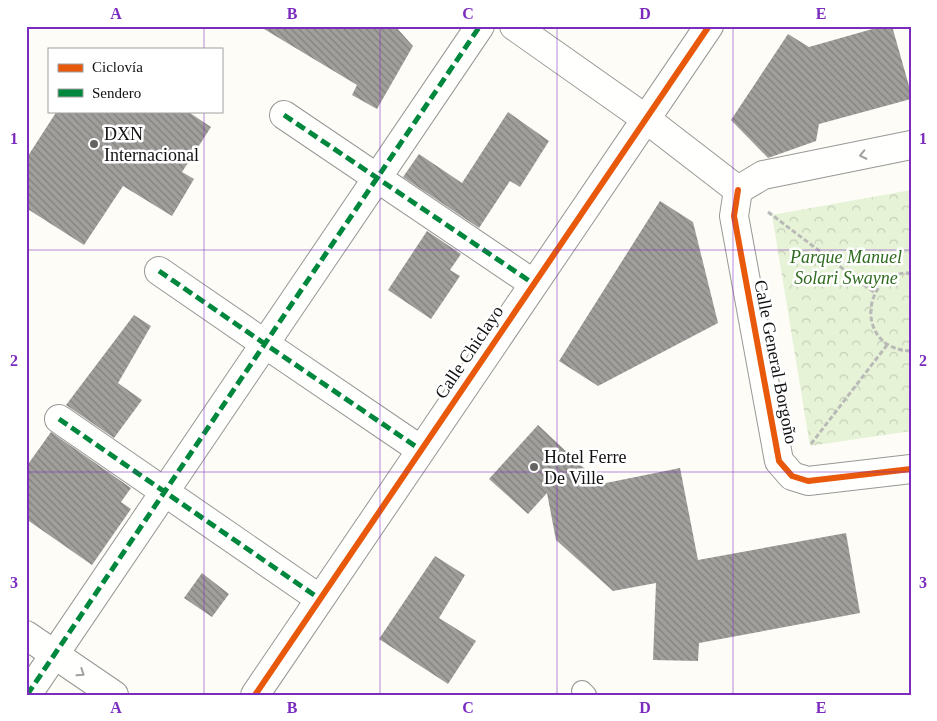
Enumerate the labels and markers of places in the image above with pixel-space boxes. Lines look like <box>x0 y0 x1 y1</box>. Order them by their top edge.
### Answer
place label: DXN Internacional <box>104 124 199 165</box>
marker: DXN Internacional <box>88 138 100 150</box>
place label: Hotel Ferre De Ville <box>544 447 626 488</box>
marker: Hotel Ferre De Ville <box>528 461 540 473</box>

